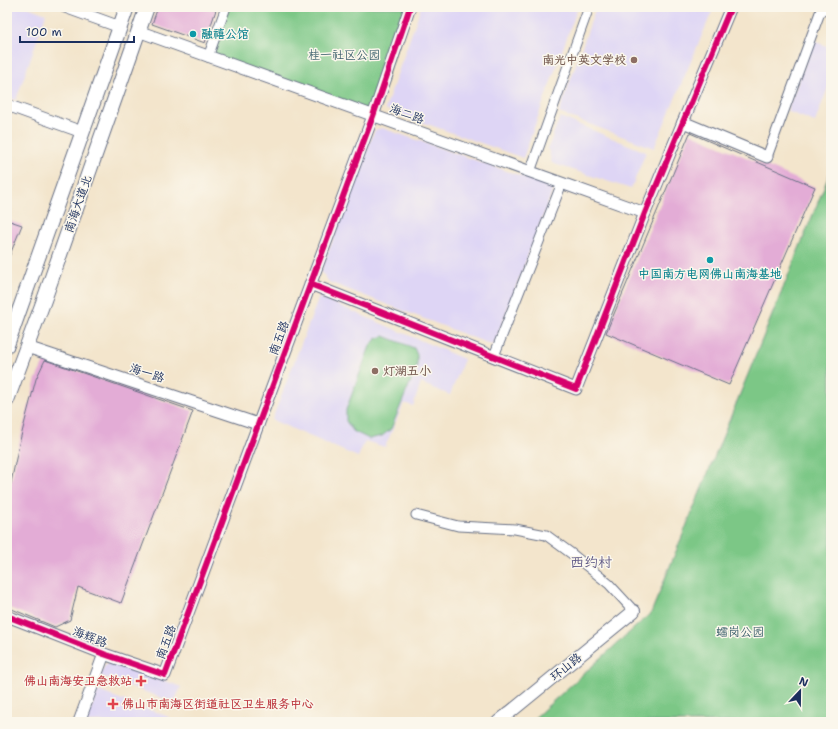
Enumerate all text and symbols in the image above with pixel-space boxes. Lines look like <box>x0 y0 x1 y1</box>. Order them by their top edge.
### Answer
scale bar <box>20 18 134 44</box>
text: 100 m <box>26 24 62 40</box>
place label: 融禧公馆 <box>201 26 249 42</box>
marker: 融禧公馆 <box>188 29 198 39</box>
park label: 桂一社区公园 <box>308 47 380 63</box>
place label: 南光中英文学校 <box>542 52 626 68</box>
marker: 南光中英文学校 <box>629 55 639 65</box>
street label: 海二路 <box>387 100 427 128</box>
street label: 南海大道北 <box>61 173 95 235</box>
marker: 中国南方电网佛山南海基地 <box>705 255 715 265</box>
place label: 中国南方电网佛山南海基地 <box>638 266 782 282</box>
street label: 南五路 <box>265 318 293 358</box>
street label: 海一路 <box>127 360 167 386</box>
place label: 灯湖五小 <box>383 363 431 379</box>
marker: 灯湖五小 <box>370 366 380 376</box>
district label: 西约村 <box>570 553 612 571</box>
street label: 南五路 <box>152 622 180 662</box>
street label: 海辉路 <box>70 623 110 651</box>
park label: 𧒽岗公园 <box>716 624 764 640</box>
street label: 环山路 <box>547 649 585 685</box>
north arrow <box>780 671 820 711</box>
place label: 佛山南海安卫急救站 <box>24 673 132 689</box>
text: N <box>797 674 811 691</box>
marker: 佛山南海安卫急救站 <box>135 675 147 687</box>
place label: 佛山市南海区街道社区卫生服务中心 <box>122 696 314 712</box>
marker: 佛山市南海区街道社区卫生服务中心 <box>107 698 119 710</box>

